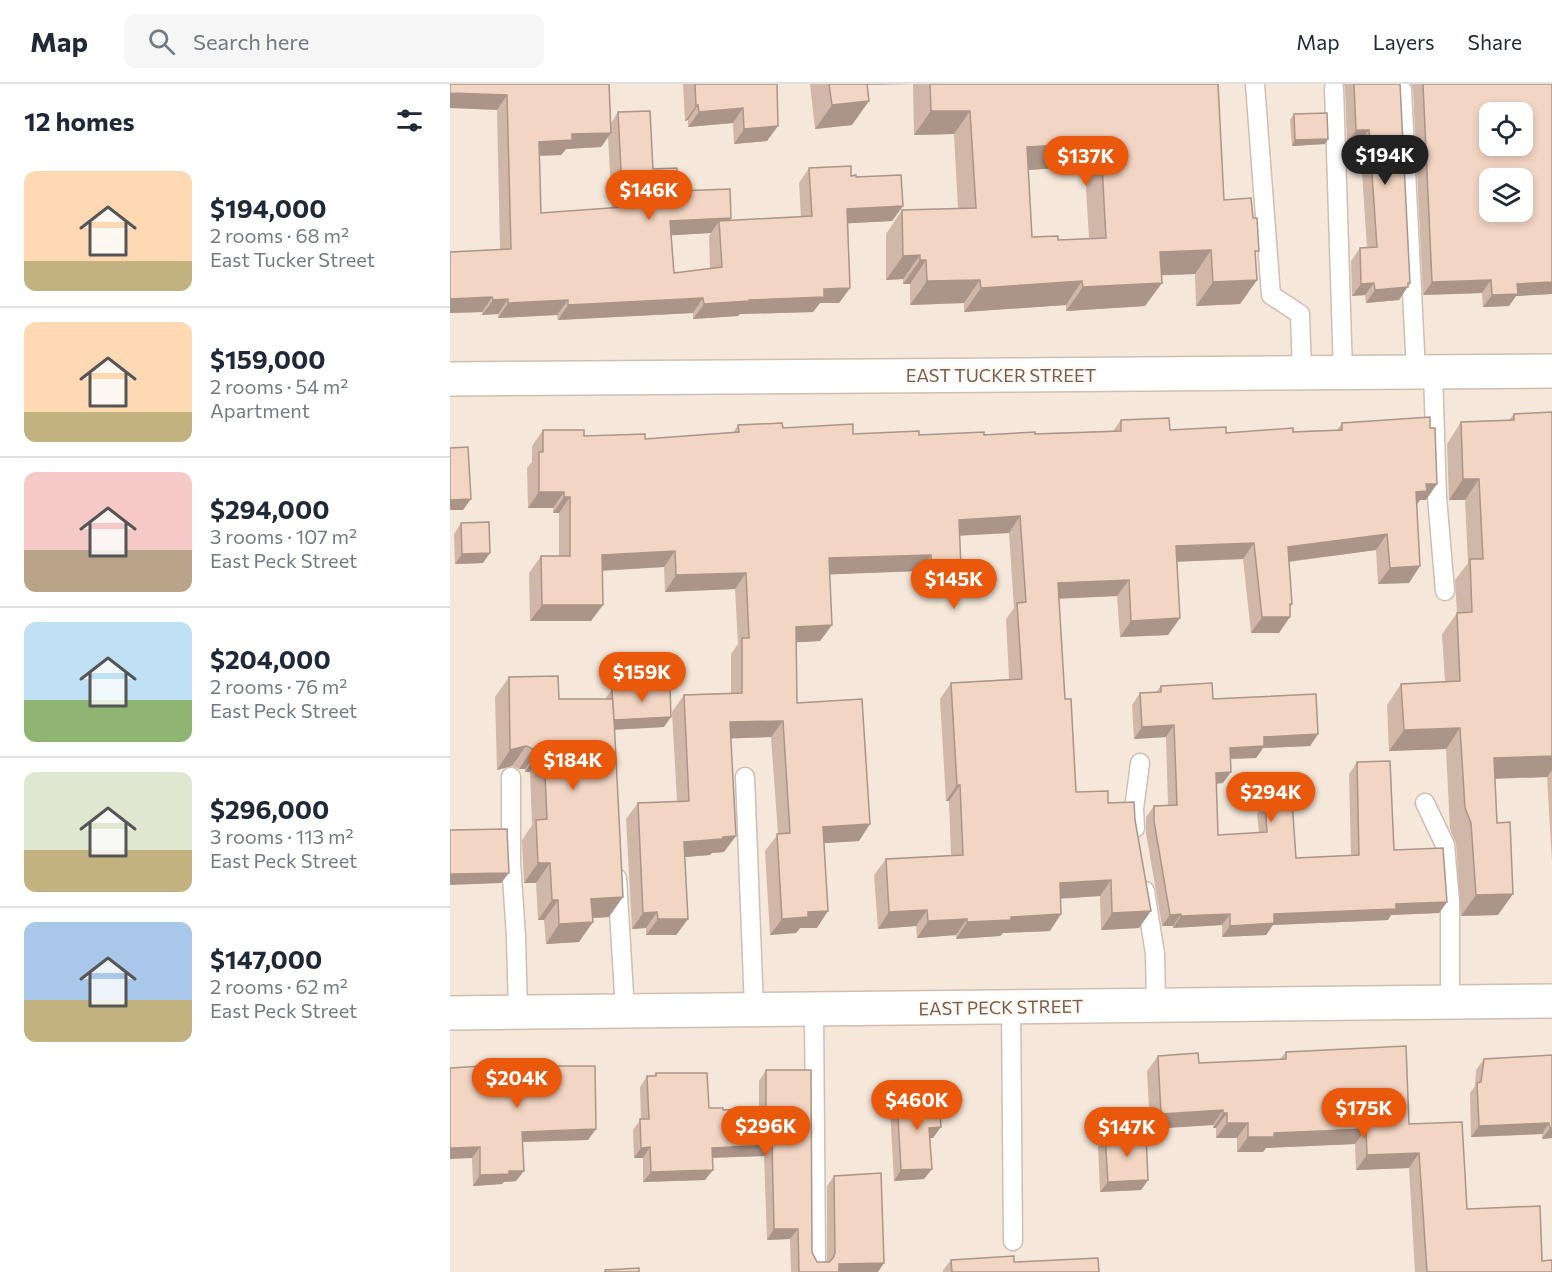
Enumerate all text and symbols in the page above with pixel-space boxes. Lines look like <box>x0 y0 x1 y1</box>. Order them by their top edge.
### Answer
search box <box>124 14 544 68</box>
text: Map <box>30 24 88 58</box>
icon: search <box>145 25 178 58</box>
text: Search here <box>193 28 309 55</box>
text: Map <box>1296 29 1340 54</box>
text: Layers <box>1373 29 1435 54</box>
text: Share <box>1468 29 1522 54</box>
map controls <box>1479 102 1533 222</box>
button: locate <box>1479 102 1533 156</box>
icon: filters <box>393 104 426 137</box>
text: 12 homes <box>24 105 135 136</box>
pin: $194K <box>1343 135 1427 186</box>
pin: $137K <box>1044 136 1128 187</box>
text: $194K <box>1355 142 1415 166</box>
text: $137K <box>1058 143 1114 167</box>
button: layers <box>1479 168 1533 222</box>
pin: $146K <box>607 170 691 221</box>
text: $146K <box>619 177 679 201</box>
text: $194,000 <box>210 192 327 223</box>
icon: home <box>72 195 144 267</box>
text: 2 rooms · 68 m² <box>210 223 349 247</box>
text: East Tucker Street <box>210 247 375 271</box>
text: $159,000 <box>210 343 326 374</box>
icon: home <box>72 346 144 418</box>
street label: EAST TUCKER STREET <box>906 364 1096 386</box>
text: 2 rooms · 54 m² <box>210 374 348 398</box>
text: Apartment <box>210 398 310 422</box>
text: $294,000 <box>210 493 329 524</box>
icon: home <box>72 496 144 568</box>
text: 3 rooms · 107 m² <box>210 524 357 548</box>
text: East Peck Street <box>210 548 357 572</box>
pin: $145K <box>912 559 996 610</box>
text: $145K <box>925 566 983 590</box>
text: $204,000 <box>210 643 331 674</box>
icon: home <box>72 646 144 718</box>
pin: $159K <box>600 652 684 703</box>
text: $159K <box>613 659 671 683</box>
text: 2 rooms · 76 m² <box>210 674 347 698</box>
text: East Peck Street <box>210 698 357 722</box>
pin: $184K <box>531 740 615 791</box>
text: $184K <box>543 747 603 771</box>
pin: $294K <box>1229 772 1313 823</box>
text: $294K <box>1240 779 1302 803</box>
text: $296,000 <box>210 793 329 824</box>
icon: home <box>72 796 144 868</box>
text: 3 rooms · 113 m² <box>210 824 354 848</box>
text: East Peck Street <box>210 848 357 872</box>
text: $147,000 <box>210 943 322 974</box>
icon: home <box>72 946 144 1018</box>
text: 2 rooms · 62 m² <box>210 974 348 998</box>
street label: EAST PECK STREET <box>918 995 1084 1019</box>
text: East Peck Street <box>210 998 357 1022</box>
pin: $204K <box>475 1058 559 1109</box>
text: $204K <box>486 1065 548 1089</box>
pin: $460K <box>875 1080 959 1131</box>
text: $460K <box>885 1087 949 1111</box>
pin: $175K <box>1322 1088 1406 1139</box>
text: $175K <box>1335 1095 1393 1119</box>
pin: $296K <box>724 1106 808 1157</box>
pin: $147K <box>1085 1107 1169 1158</box>
text: $296K <box>735 1113 797 1137</box>
text: $147K <box>1098 1114 1156 1138</box>

